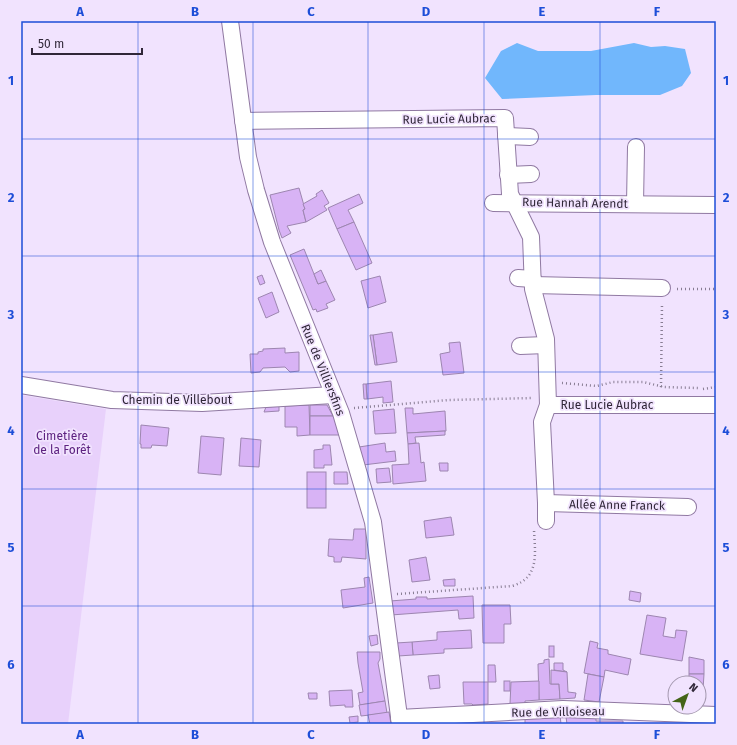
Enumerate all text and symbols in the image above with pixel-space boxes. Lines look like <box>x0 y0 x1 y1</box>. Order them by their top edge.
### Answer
text: A <box>75 4 84 19</box>
text: B <box>191 4 199 19</box>
text: C <box>307 4 315 19</box>
text: D <box>422 4 431 19</box>
text: E <box>539 4 546 19</box>
text: F <box>654 4 661 19</box>
scale bar <box>32 30 142 56</box>
text: 50 m <box>38 37 64 51</box>
text: 1 <box>8 73 14 88</box>
text: 1 <box>723 73 729 88</box>
street label: Rue Lucie Aubrac <box>402 111 496 127</box>
text: 2 <box>8 190 15 205</box>
text: 2 <box>723 190 730 205</box>
street label: Rue Hannah Arendt <box>522 195 629 211</box>
text: 3 <box>7 307 15 322</box>
text: 3 <box>722 307 730 322</box>
street label: Rue de Villiersfins <box>298 322 348 418</box>
street label: Chemin de Villebout <box>122 393 233 407</box>
street label: Rue Lucie Aubrac <box>560 398 654 412</box>
text: 4 <box>7 423 15 438</box>
text: 4 <box>722 423 730 438</box>
park label: Cimetière de la Forêt <box>33 429 92 457</box>
street label: Allée Anne Franck <box>569 497 666 513</box>
text: 5 <box>8 540 15 555</box>
text: 5 <box>723 540 730 555</box>
text: 6 <box>7 657 15 672</box>
text: 6 <box>722 657 730 672</box>
north arrow <box>667 675 707 715</box>
text: N <box>686 681 700 695</box>
street label: Rue de Villoiseau <box>511 704 605 720</box>
text: A <box>75 727 84 742</box>
text: B <box>191 727 199 742</box>
text: C <box>307 727 315 742</box>
text: D <box>422 727 431 742</box>
text: E <box>539 727 546 742</box>
text: F <box>654 727 661 742</box>

